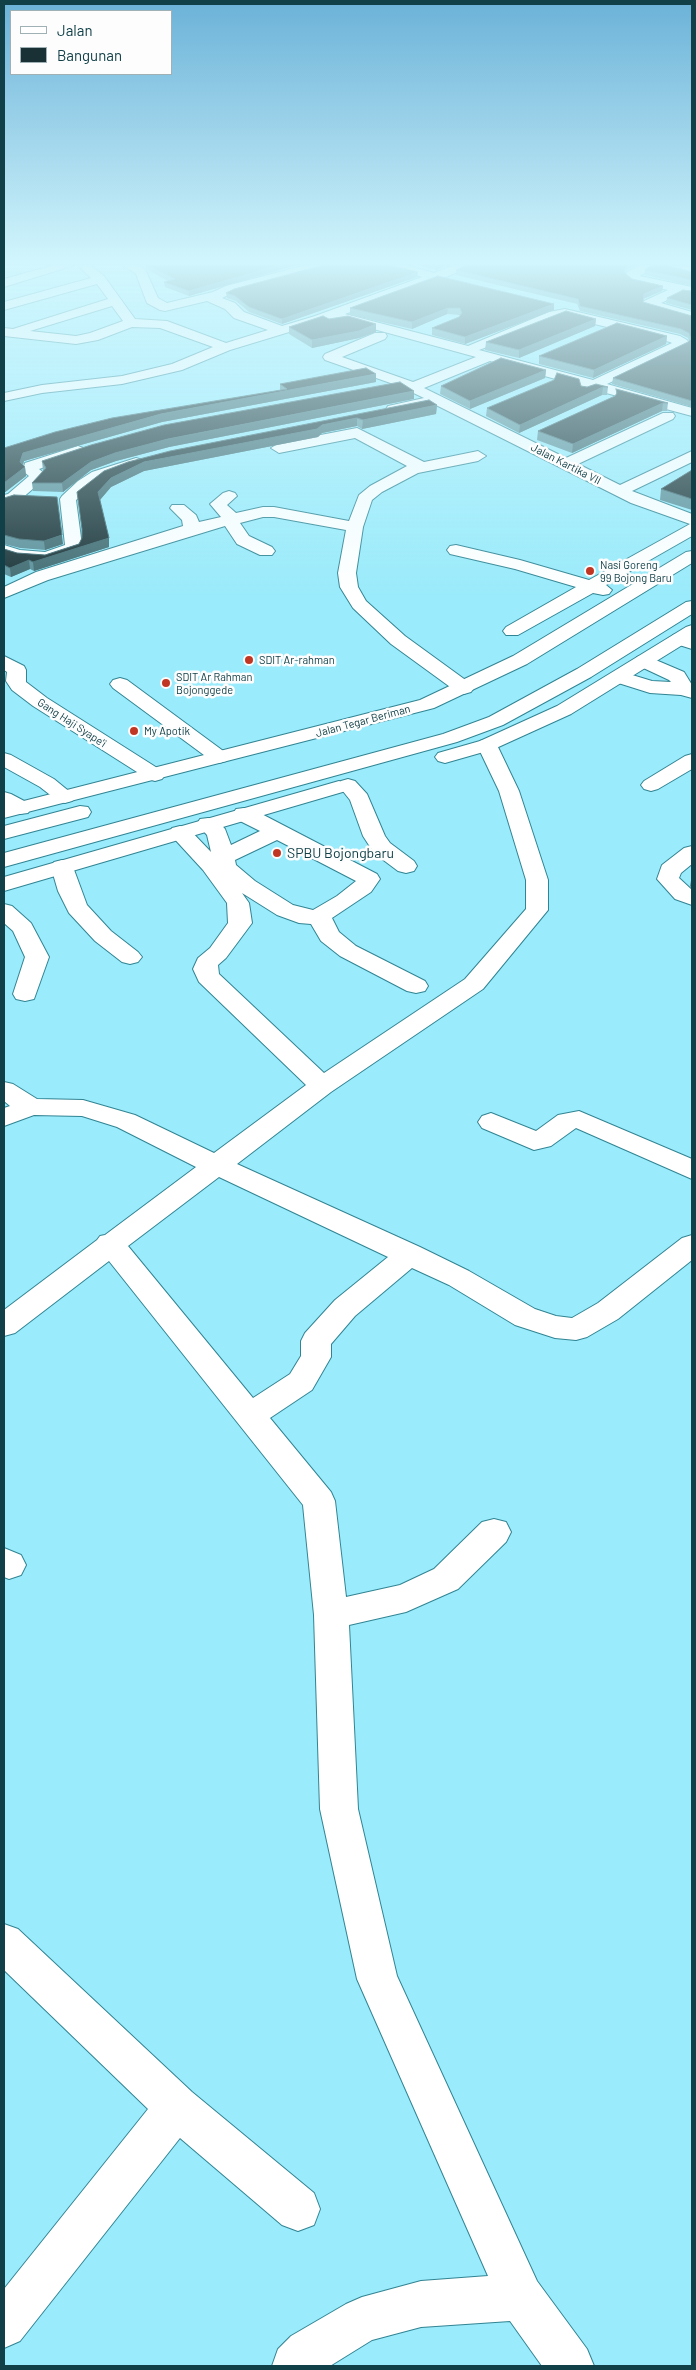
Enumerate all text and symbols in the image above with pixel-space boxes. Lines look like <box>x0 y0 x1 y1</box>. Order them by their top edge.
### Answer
legend <box>10 10 172 75</box>
text: Jalan <box>57 21 93 39</box>
text: Bangunan <box>57 46 122 64</box>
street label: Jalan Kartika VII <box>529 441 603 487</box>
place label: Nasi Goreng 99 Bojong Baru <box>600 558 672 584</box>
marker: Nasi Goreng 99 Bojong Baru <box>584 565 596 577</box>
place label: SDIT Ar-rahman <box>259 653 335 667</box>
marker: SDIT Ar-rahman <box>243 654 255 666</box>
place label: SDIT Ar Rahman Bojonggede <box>176 670 252 696</box>
marker: SDIT Ar Rahman Bojonggede <box>160 677 172 689</box>
street label: Gang Haji Syape'i <box>35 696 109 750</box>
street label: Jalan Tegar Beriman <box>314 702 412 740</box>
place label: My Apotik <box>144 724 190 738</box>
marker: My Apotik <box>128 725 140 737</box>
place label: SPBU Bojongbaru <box>287 845 394 861</box>
marker: SPBU Bojongbaru <box>271 847 283 859</box>

